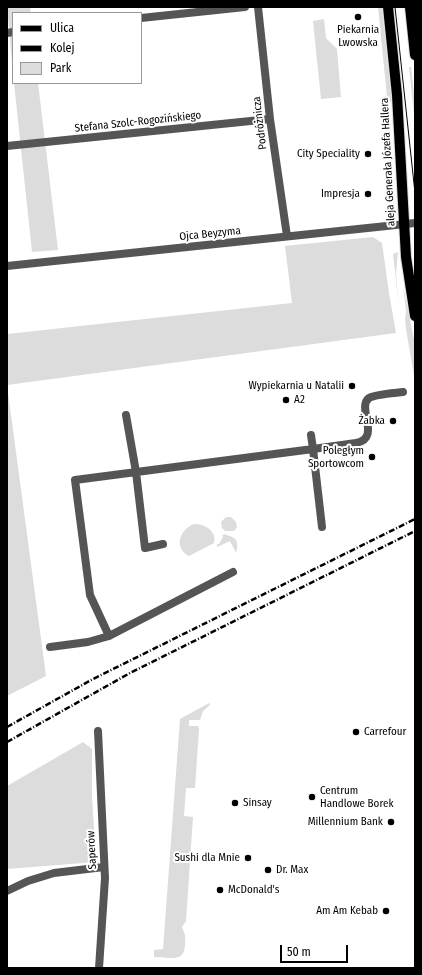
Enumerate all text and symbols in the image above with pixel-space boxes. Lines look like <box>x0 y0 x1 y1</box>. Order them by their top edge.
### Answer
legend <box>12 12 142 84</box>
marker: Piekarnia Lwowska <box>353 12 363 22</box>
text: Ulica <box>50 21 74 35</box>
place label: Piekarnia Lwowska <box>337 23 379 49</box>
text: Kolej <box>50 41 75 55</box>
text: Park <box>50 61 71 75</box>
street label: Podróżnicza <box>250 96 270 150</box>
street label: aleja Generała Józefa Hallera <box>378 97 398 227</box>
street label: Stefana Szolc-Rogozińskiego <box>74 109 202 135</box>
place label: City Speciality <box>297 147 360 161</box>
marker: City Speciality <box>363 149 373 159</box>
place label: Impresja <box>321 187 360 201</box>
marker: Impresja <box>363 189 373 199</box>
street label: Ojca Beyzyma <box>179 224 241 244</box>
place label: Wypiekarnia u Natalii <box>248 379 344 393</box>
marker: Wypiekarnia u Natalii <box>347 381 357 391</box>
place label: A2 <box>294 393 305 407</box>
marker: A2 <box>281 395 291 405</box>
place label: Żabka <box>358 414 385 428</box>
marker: Żabka <box>388 416 398 426</box>
place label: Poległym Sportowcom <box>308 444 364 470</box>
marker: Poległym Sportowcom <box>367 452 377 462</box>
place label: Carrefour <box>364 725 406 739</box>
marker: Carrefour <box>351 727 361 737</box>
place label: Centrum Handlowe Borek <box>320 784 394 810</box>
marker: Centrum Handlowe Borek <box>307 792 317 802</box>
place label: Sinsay <box>243 796 272 810</box>
marker: Sinsay <box>230 798 240 808</box>
place label: Millennium Bank <box>308 815 383 829</box>
marker: Millennium Bank <box>386 817 396 827</box>
street label: Saperów <box>84 830 100 870</box>
place label: Sushi dla Mnie <box>174 851 240 865</box>
marker: Sushi dla Mnie <box>243 853 253 863</box>
place label: Dr. Max <box>276 863 308 877</box>
marker: Dr. Max <box>263 865 273 875</box>
place label: McDonald's <box>228 883 279 897</box>
marker: McDonald's <box>215 885 225 895</box>
place label: Am Am Kebab <box>316 904 378 918</box>
marker: Am Am Kebab <box>381 906 391 916</box>
scale bar <box>282 937 350 963</box>
text: 50 m <box>287 945 311 959</box>

